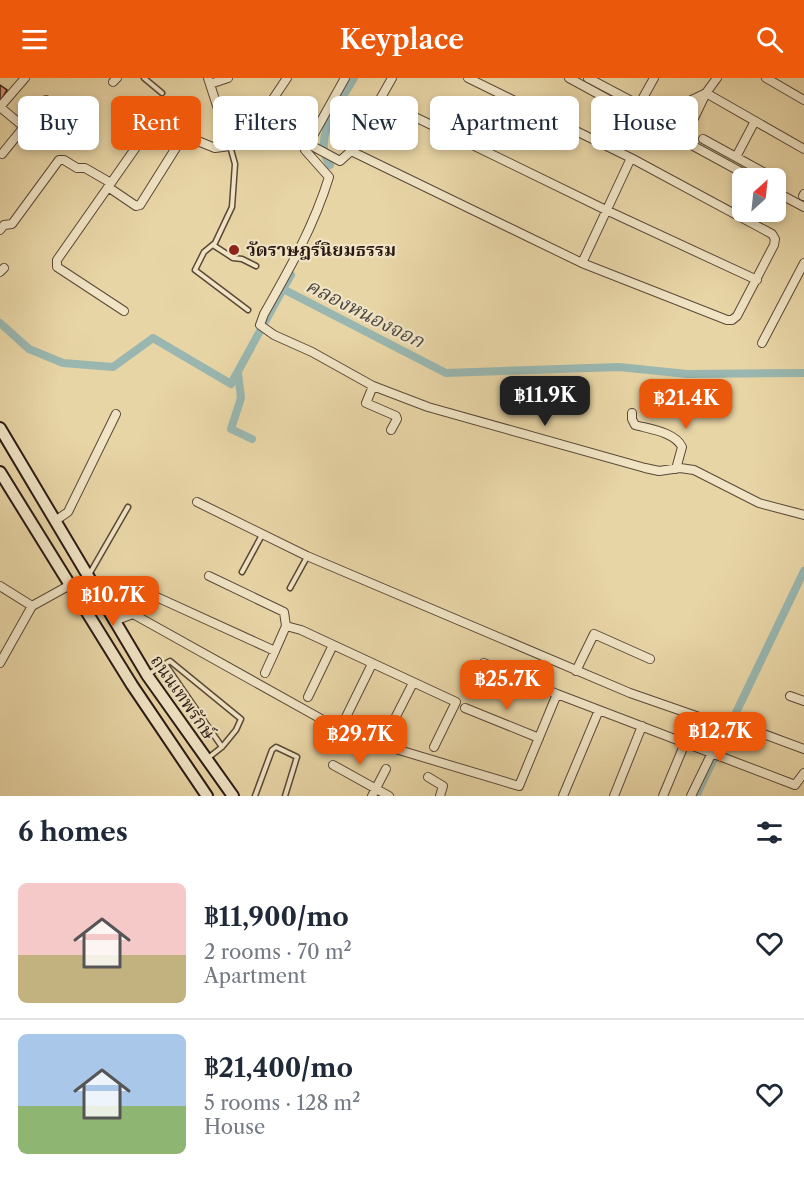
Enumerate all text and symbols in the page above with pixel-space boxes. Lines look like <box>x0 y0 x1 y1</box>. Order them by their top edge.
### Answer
icon: menu <box>18 23 51 56</box>
text: Keyplace <box>340 23 464 56</box>
icon: search <box>753 23 786 56</box>
chip: Buy <box>18 96 99 150</box>
chip: Rent <box>111 96 201 150</box>
chip: Filters <box>213 96 318 150</box>
chip: New <box>330 96 418 150</box>
chip: Apartment <box>430 96 579 150</box>
chip: House <box>591 96 698 150</box>
north arrow <box>732 168 786 222</box>
map controls <box>732 168 786 222</box>
place label: วัดราษฎร์นิยมธรรม <box>246 239 396 261</box>
marker: วัดราษฎร์นิยมธรรม <box>227 243 241 257</box>
water label: คลองหนองจอก <box>302 273 429 353</box>
pin: ฿11.9K <box>496 376 594 427</box>
pin: ฿21.4K <box>637 379 735 430</box>
text: ฿11.9K <box>514 383 576 407</box>
text: ฿21.4K <box>653 386 719 410</box>
pin: ฿10.7K <box>64 576 162 627</box>
text: ฿10.7K <box>81 583 145 607</box>
street label: ถนนเทพรักษ์ <box>146 651 220 744</box>
pin: ฿25.7K <box>458 660 556 711</box>
text: ฿25.7K <box>474 667 540 691</box>
pin: ฿12.7K <box>671 712 769 763</box>
pin: ฿29.7K <box>311 715 409 766</box>
text: ฿12.7K <box>688 719 752 743</box>
text: ฿29.7K <box>327 722 393 746</box>
text: 6 homes <box>18 816 128 848</box>
icon: filters <box>753 816 786 849</box>
text: ฿11,900/mo <box>204 901 349 933</box>
icon: home <box>66 907 138 979</box>
icon: heart <box>753 927 786 960</box>
text: 2 rooms · 70 m² <box>204 940 352 964</box>
text: Apartment <box>204 964 307 988</box>
text: ฿21,400/mo <box>204 1052 353 1084</box>
icon: home <box>66 1058 138 1130</box>
icon: heart <box>753 1078 786 1111</box>
text: 5 rooms · 128 m² <box>204 1091 360 1115</box>
text: House <box>204 1115 265 1139</box>

